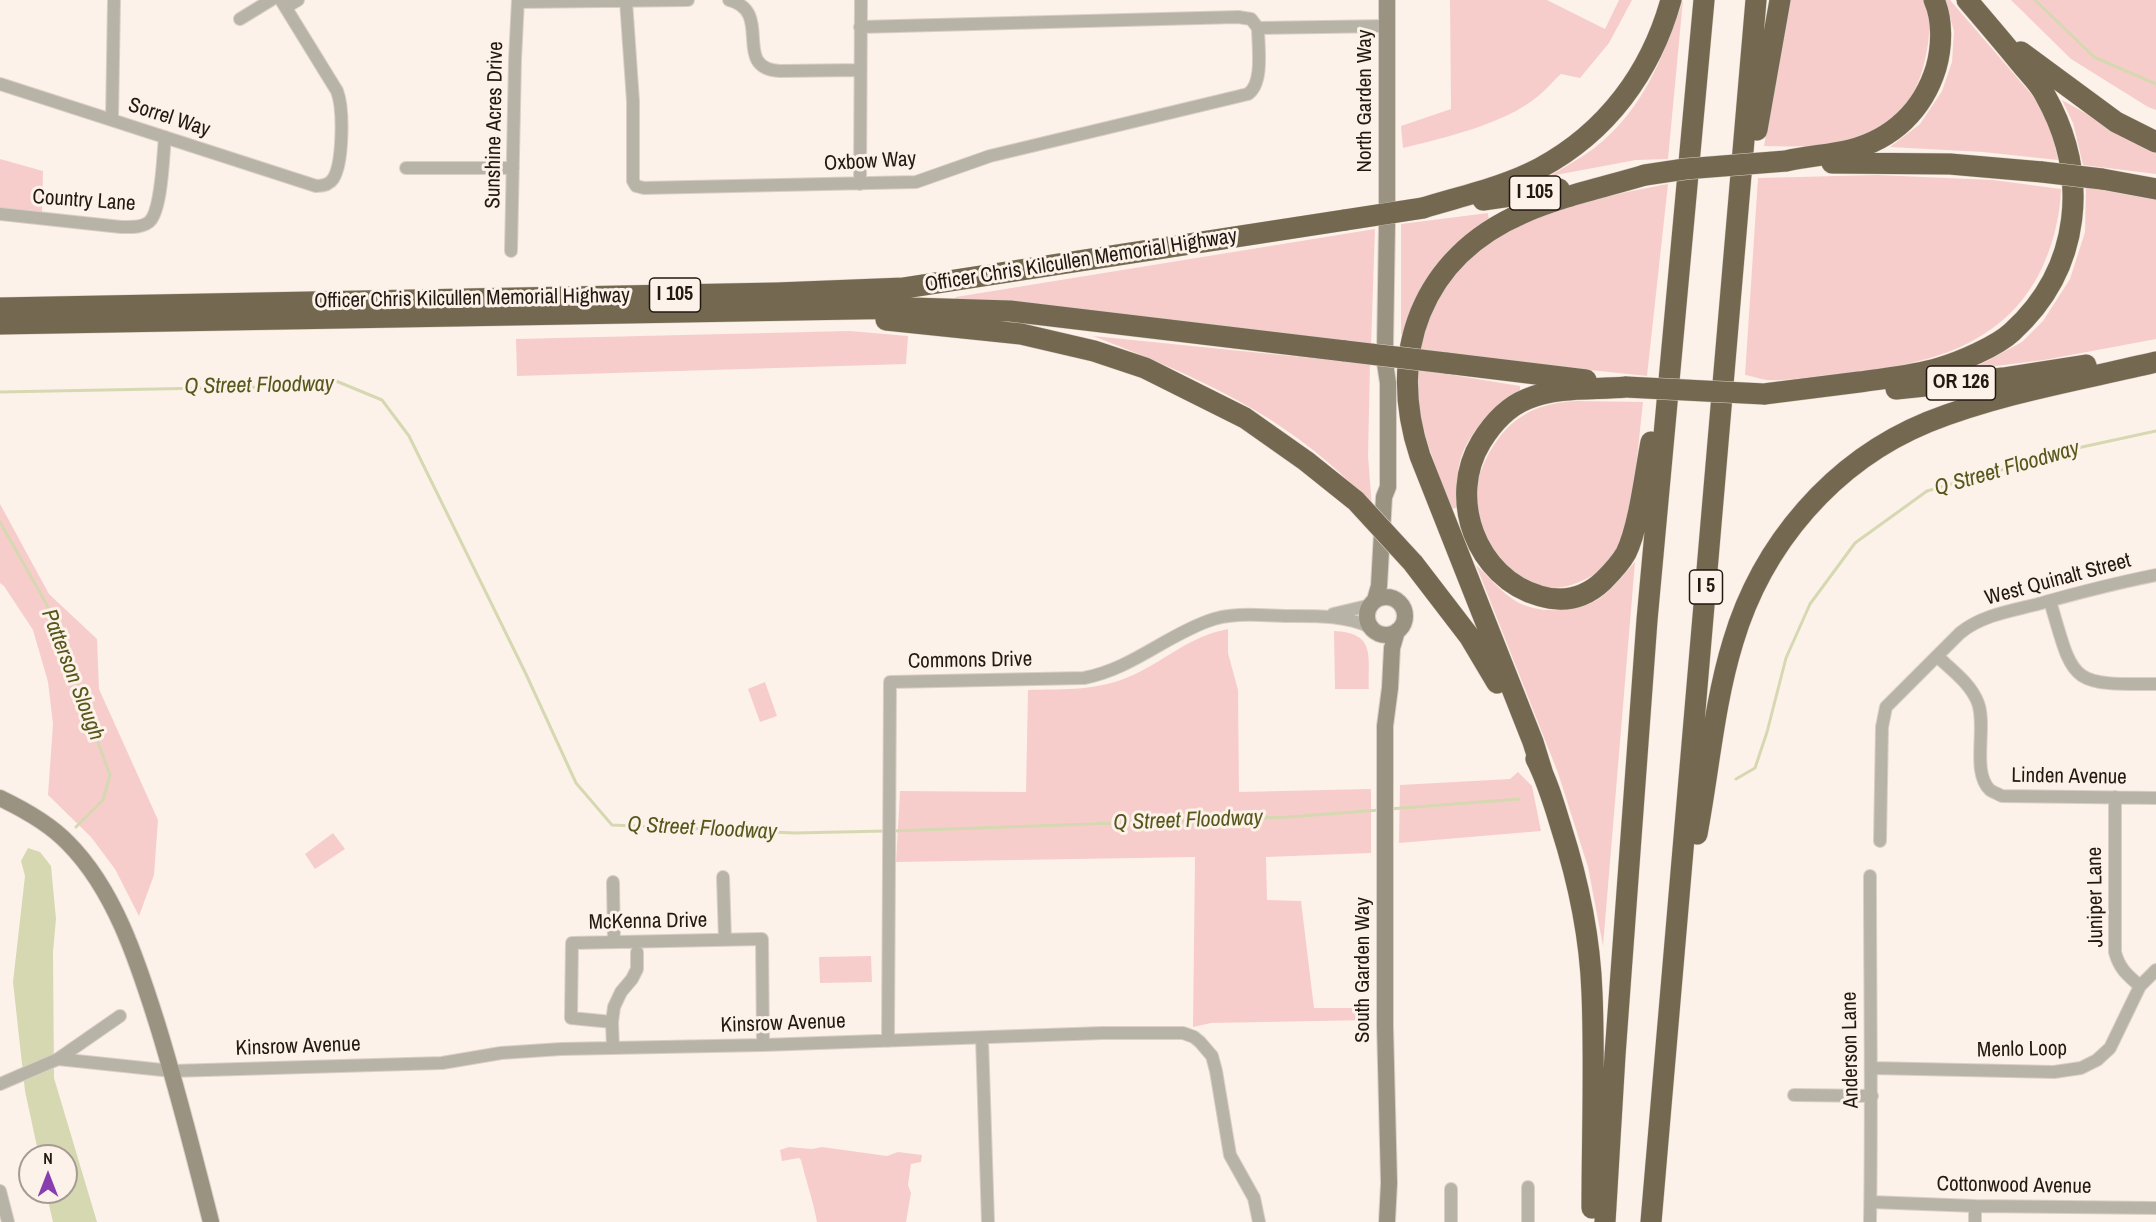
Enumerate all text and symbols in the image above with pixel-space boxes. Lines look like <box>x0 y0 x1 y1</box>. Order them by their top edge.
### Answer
street label: North Garden Way <box>1352 30 1378 172</box>
street label: Sunshine Acres Drive <box>481 41 509 209</box>
street label: Sorrel Way <box>125 93 213 143</box>
street label: Oxbow Way <box>823 147 917 177</box>
road number: I 105 <box>1510 176 1561 210</box>
street label: Country Lane <box>32 185 136 217</box>
street label: Officer Chris Kilcullen Memorial Highway <box>923 224 1239 298</box>
road number: I 105 <box>650 278 700 312</box>
street label: Officer Chris Kilcullen Memorial Highway <box>314 284 630 314</box>
road number: OR 126 <box>1926 366 1996 400</box>
water label: Q Street Floodway <box>184 371 334 401</box>
water label: Q Street Floodway <box>1932 436 2082 502</box>
street label: West Quinalt Street <box>1982 548 2134 612</box>
road number: I 5 <box>1690 570 1722 604</box>
water label: Patterson Slough <box>35 606 109 744</box>
street label: Commons Drive <box>908 647 1032 675</box>
street label: Linden Avenue <box>2011 763 2127 791</box>
water label: Q Street Floodway <box>1113 805 1263 837</box>
water label: Q Street Floodway <box>627 812 777 846</box>
street label: Juniper Lane <box>2083 847 2109 947</box>
street label: South Garden Way <box>1350 897 1376 1043</box>
street label: McKenna Drive <box>588 908 708 936</box>
street label: Anderson Lane <box>1837 991 1865 1109</box>
street label: Kinsrow Avenue <box>720 1009 846 1039</box>
street label: Kinsrow Avenue <box>235 1032 361 1062</box>
street label: Menlo Loop <box>1977 1037 2067 1063</box>
north arrow <box>18 1144 78 1204</box>
text: N <box>43 1147 53 1169</box>
street label: Cottonwood Avenue <box>1936 1172 2092 1200</box>

